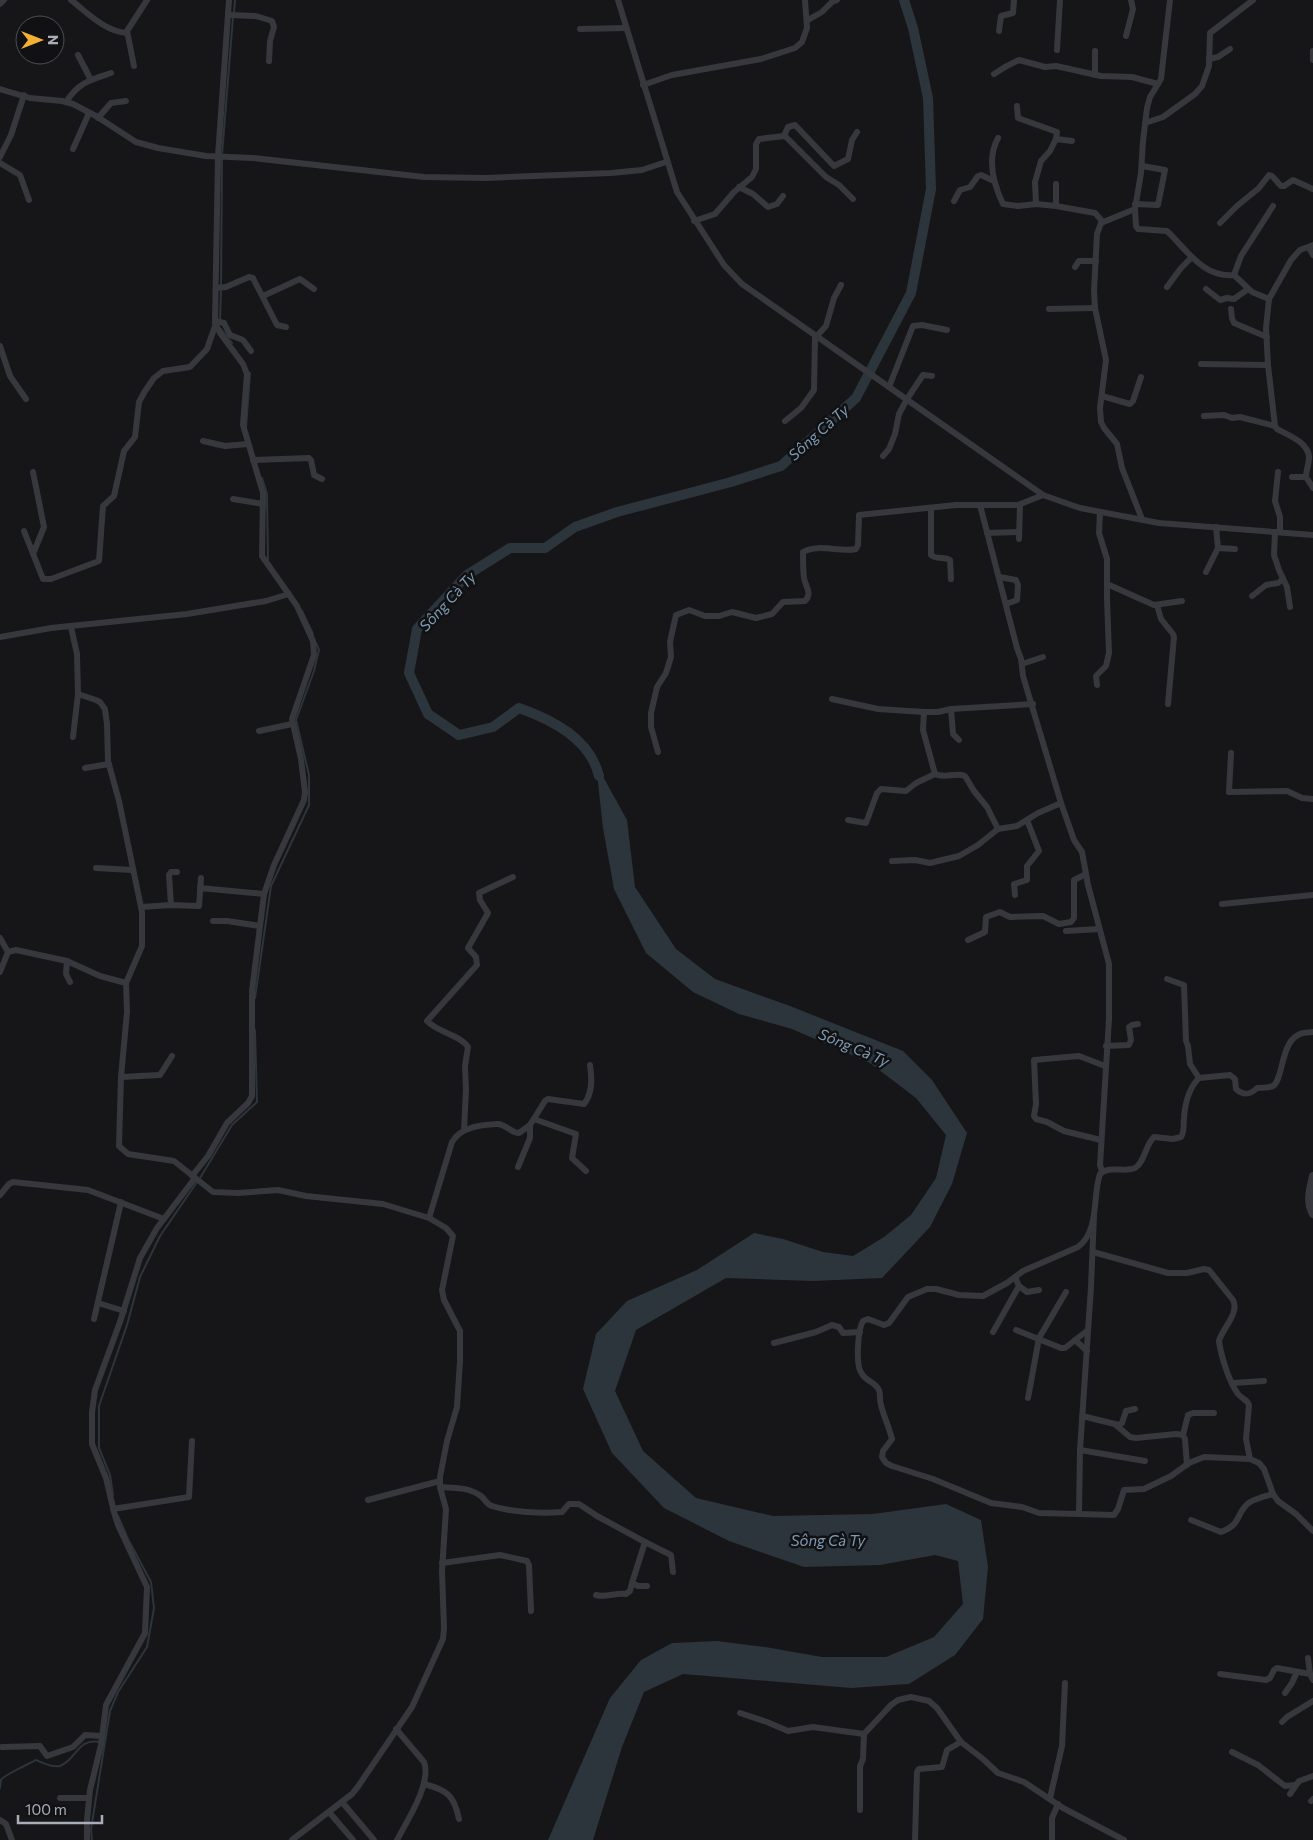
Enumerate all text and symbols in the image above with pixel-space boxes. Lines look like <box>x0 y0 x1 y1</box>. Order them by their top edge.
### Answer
north arrow <box>15 15 65 65</box>
text: N <box>45 35 62 45</box>
water label: Sông Cà Ty <box>784 399 853 464</box>
water label: Sông Cà Ty <box>415 567 480 634</box>
water label: Sông Cà Ty <box>816 1024 893 1070</box>
water label: Sông Cà Ty <box>791 1531 867 1549</box>
scale bar <box>18 1792 101 1824</box>
text: 100 m <box>25 1800 67 1818</box>

